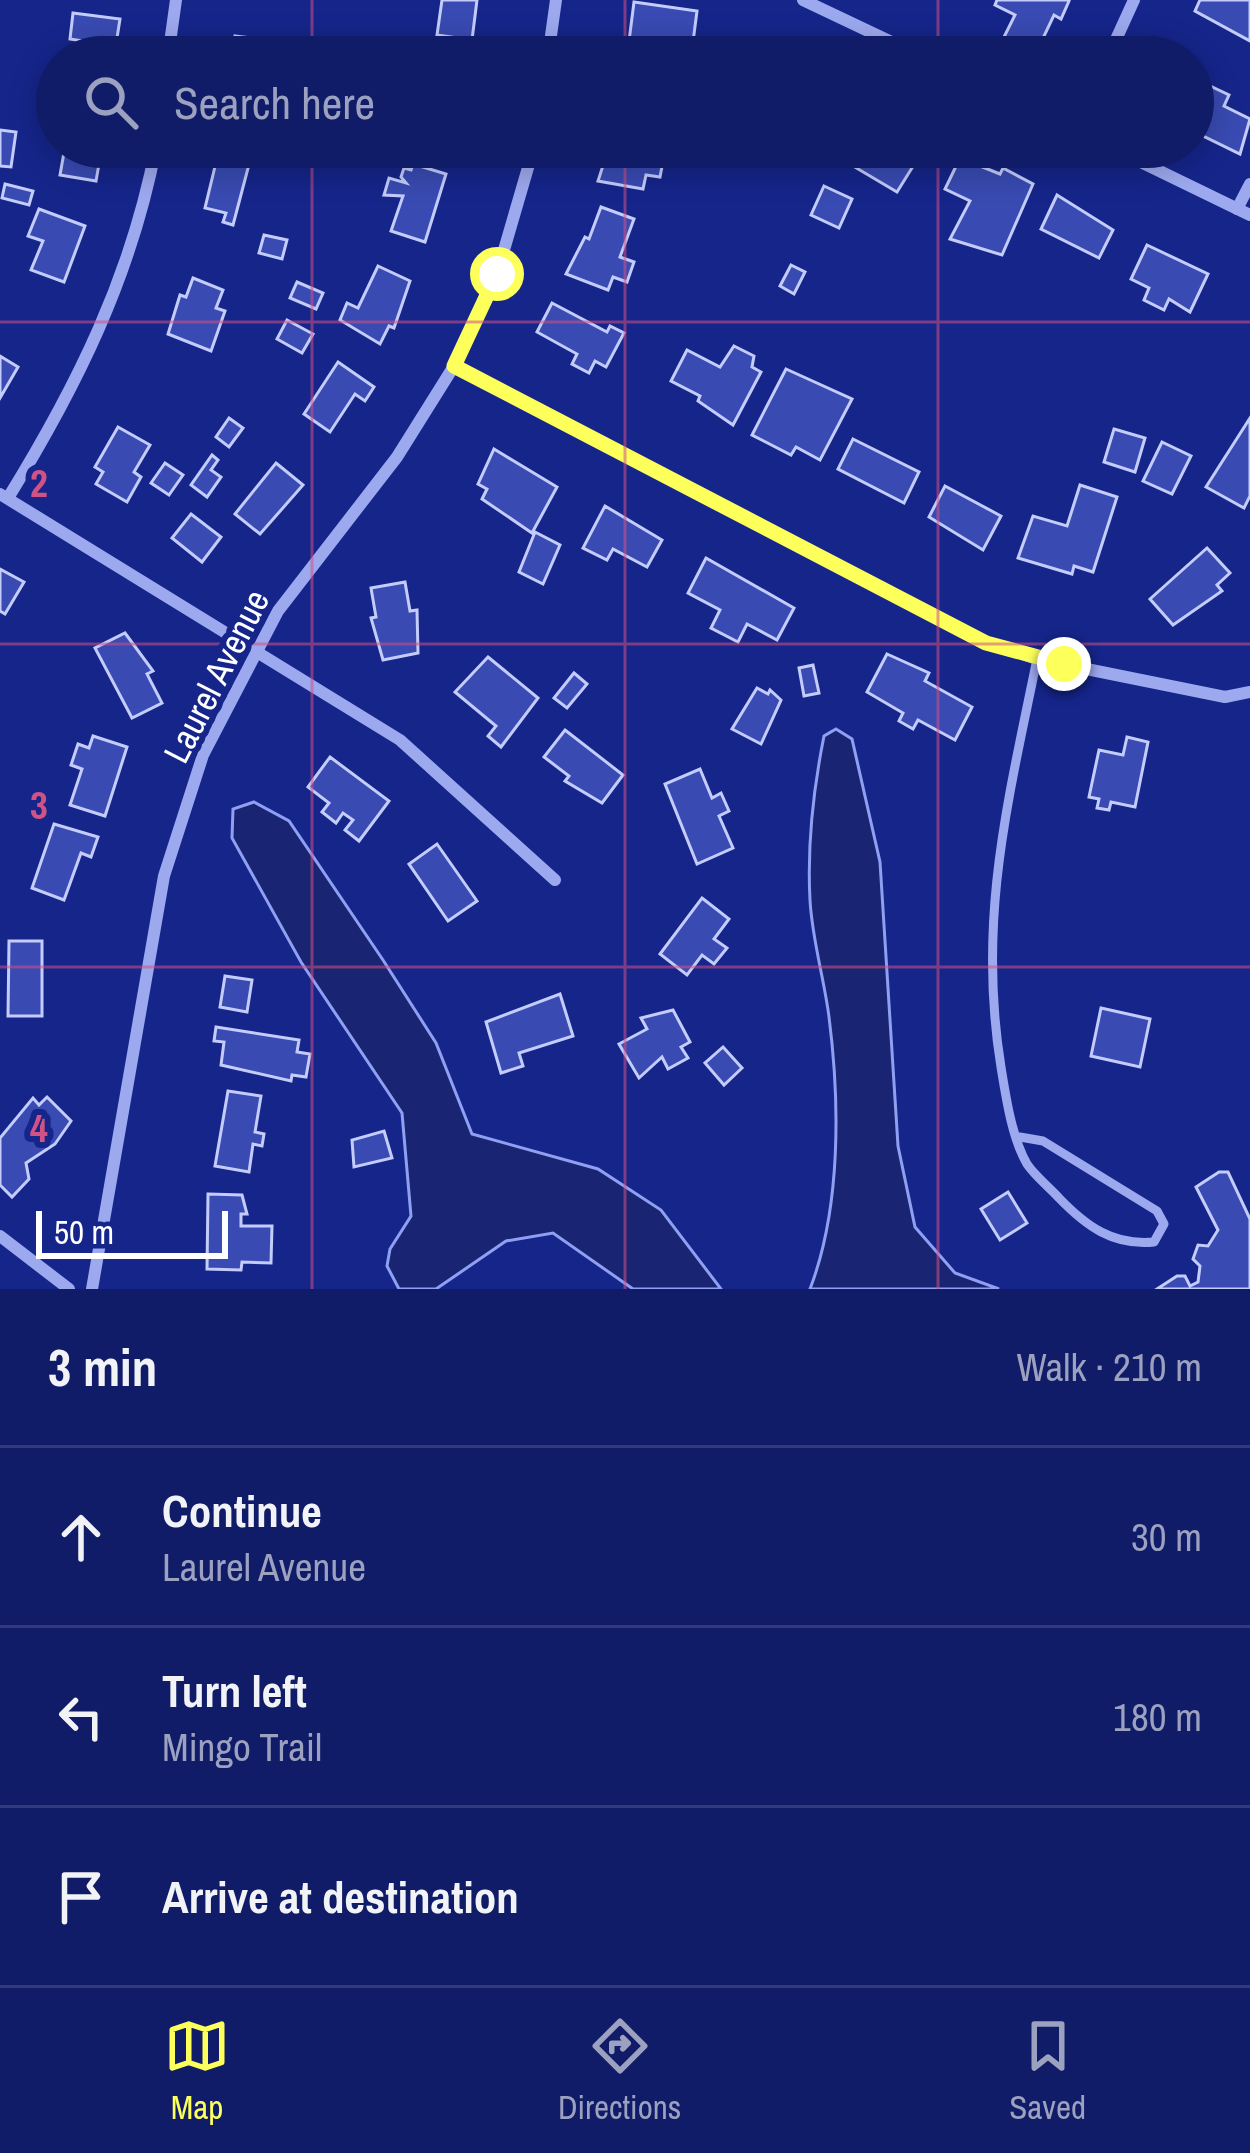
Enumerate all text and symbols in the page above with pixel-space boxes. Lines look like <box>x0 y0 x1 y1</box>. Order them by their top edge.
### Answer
search box <box>36 36 1214 168</box>
icon: search <box>78 69 144 135</box>
text: Search here <box>174 72 375 133</box>
route start <box>470 247 524 301</box>
text: 2 <box>30 457 48 509</box>
street label: Laurel Avenue <box>152 581 280 771</box>
route end <box>1037 637 1091 691</box>
text: 3 <box>30 779 48 831</box>
text: 4 <box>30 1102 48 1154</box>
scale bar <box>36 1205 228 1258</box>
text: 50 m <box>54 1210 114 1254</box>
text: 3 min <box>48 1333 157 1402</box>
text: Walk · 210 m <box>1017 1341 1202 1393</box>
text: Continue <box>162 1480 322 1541</box>
icon: ahead <box>48 1504 114 1570</box>
text: 30 m <box>1131 1511 1202 1563</box>
text: Laurel Avenue <box>162 1541 366 1593</box>
text: Turn left <box>162 1660 307 1721</box>
icon: left <box>48 1684 114 1750</box>
text: 180 m <box>1113 1691 1202 1743</box>
text: Mingo Trail <box>162 1721 322 1773</box>
icon: arrive <box>48 1864 114 1930</box>
text: Arrive at destination <box>162 1866 519 1927</box>
tab: Map <box>164 2013 230 2129</box>
tab: Directions <box>558 2013 681 2129</box>
tab: Saved <box>1009 2013 1086 2129</box>

